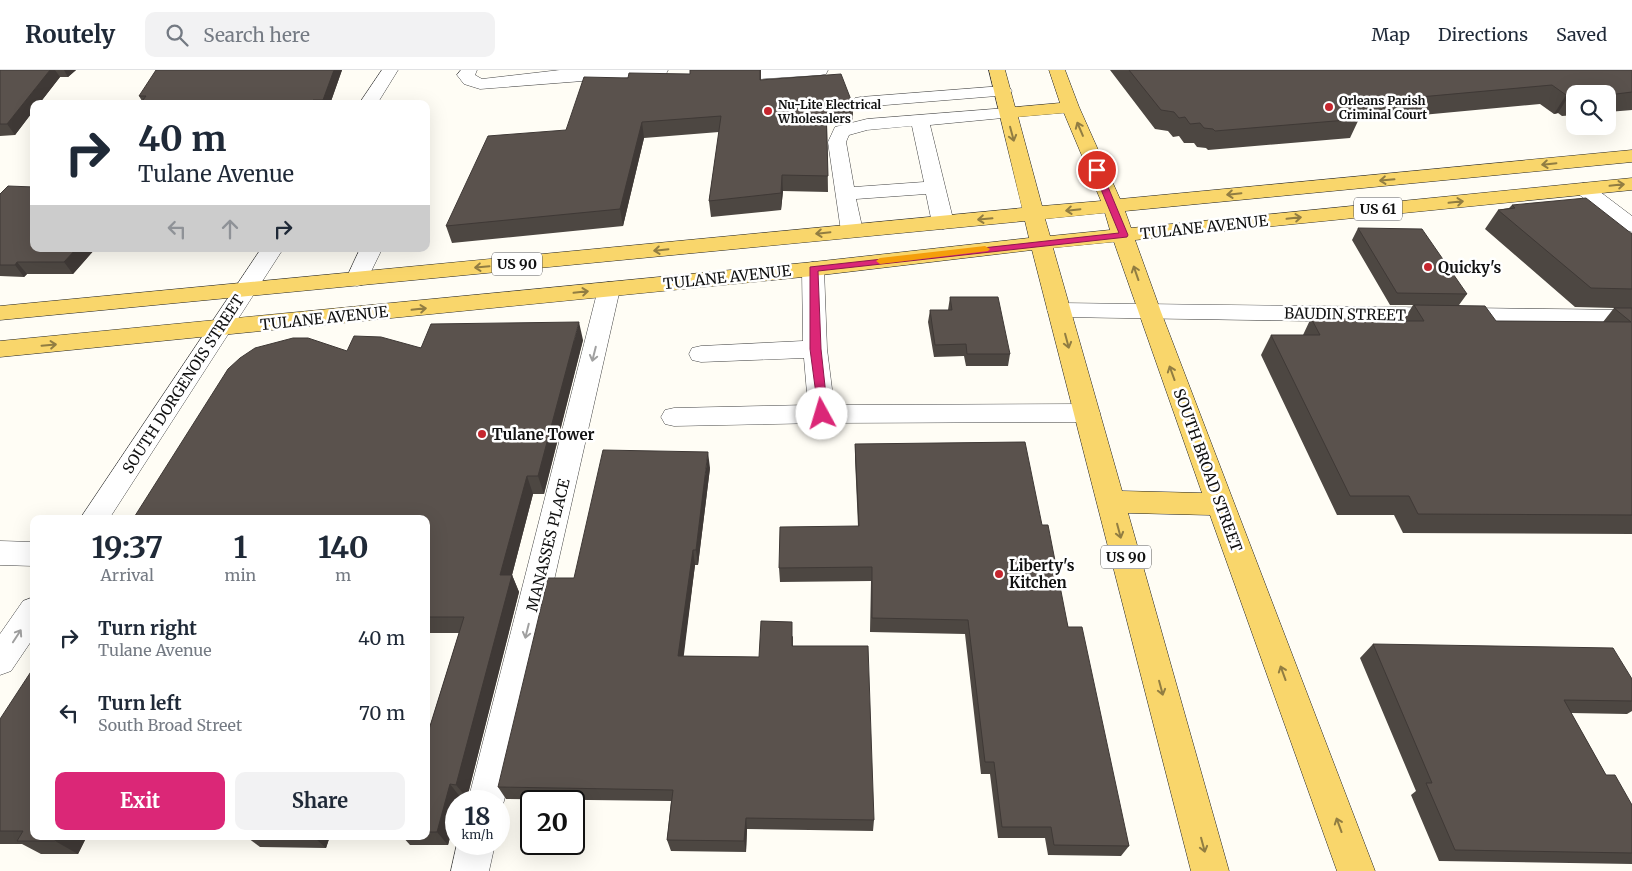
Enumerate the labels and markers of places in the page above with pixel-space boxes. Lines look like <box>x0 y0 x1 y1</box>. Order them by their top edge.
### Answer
place label: Orleans Parish Criminal Court <box>1339 93 1427 122</box>
place label: Nu-Lite Electrical Wholesalers <box>777 97 881 126</box>
marker: Orleans Parish Criminal Court <box>1323 101 1335 113</box>
marker: Nu-Lite Electrical Wholesalers <box>762 105 774 117</box>
pin <box>1076 149 1118 191</box>
place label: Quicky's <box>1438 258 1502 277</box>
marker: Quicky's <box>1422 261 1434 273</box>
place label: Tulane Tower <box>492 425 594 444</box>
marker: Tulane Tower <box>476 428 488 440</box>
place label: Liberty's Kitchen <box>1009 556 1075 592</box>
marker: Liberty's Kitchen <box>993 568 1005 580</box>

